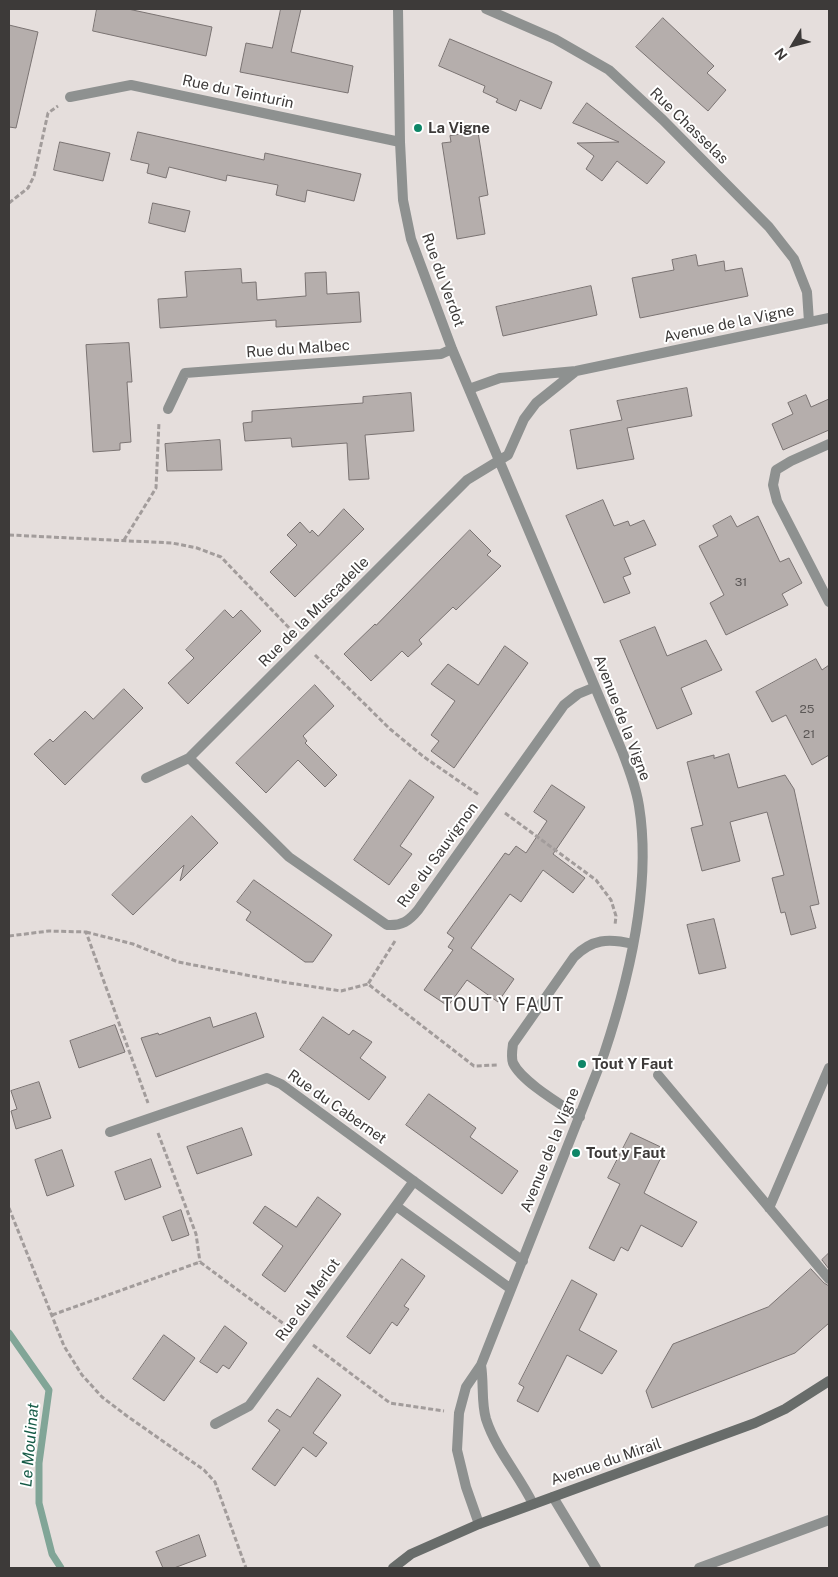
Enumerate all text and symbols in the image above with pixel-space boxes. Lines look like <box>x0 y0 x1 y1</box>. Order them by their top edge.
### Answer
north arrow <box>768 20 818 70</box>
text: N <box>771 45 791 63</box>
street label: Rue du Teinturin <box>181 71 295 113</box>
street label: Rue Chasselas <box>646 84 732 168</box>
place label: La Vigne <box>428 119 490 137</box>
marker: La Vigne <box>412 122 424 134</box>
street label: Rue du Verdot <box>418 231 468 329</box>
street label: Avenue de la Vigne <box>662 301 796 347</box>
street label: Rue du Malbec <box>246 336 350 362</box>
street label: Rue de la Muscadelle <box>255 553 373 671</box>
house number: 31 <box>735 575 747 589</box>
street label: Avenue de la Vigne <box>590 653 654 783</box>
house number: 25 <box>800 702 814 716</box>
house number: 21 <box>803 727 815 741</box>
street label: Rue du Sauvignon <box>394 799 482 911</box>
district label: TOUT Y FAUT <box>440 994 566 1016</box>
place label: Tout Y Faut <box>592 1055 673 1073</box>
marker: Tout Y Faut <box>576 1058 588 1070</box>
street label: Rue du Cabernet <box>284 1066 390 1148</box>
street label: Avenue de la Vigne <box>517 1085 583 1215</box>
place label: Tout y Faut <box>586 1144 666 1162</box>
marker: Tout y Faut <box>570 1147 582 1159</box>
street label: Rue du Merlot <box>272 1255 344 1345</box>
water label: Le Moulinat <box>17 1402 43 1488</box>
street label: Avenue du Mirail <box>548 1435 664 1489</box>

